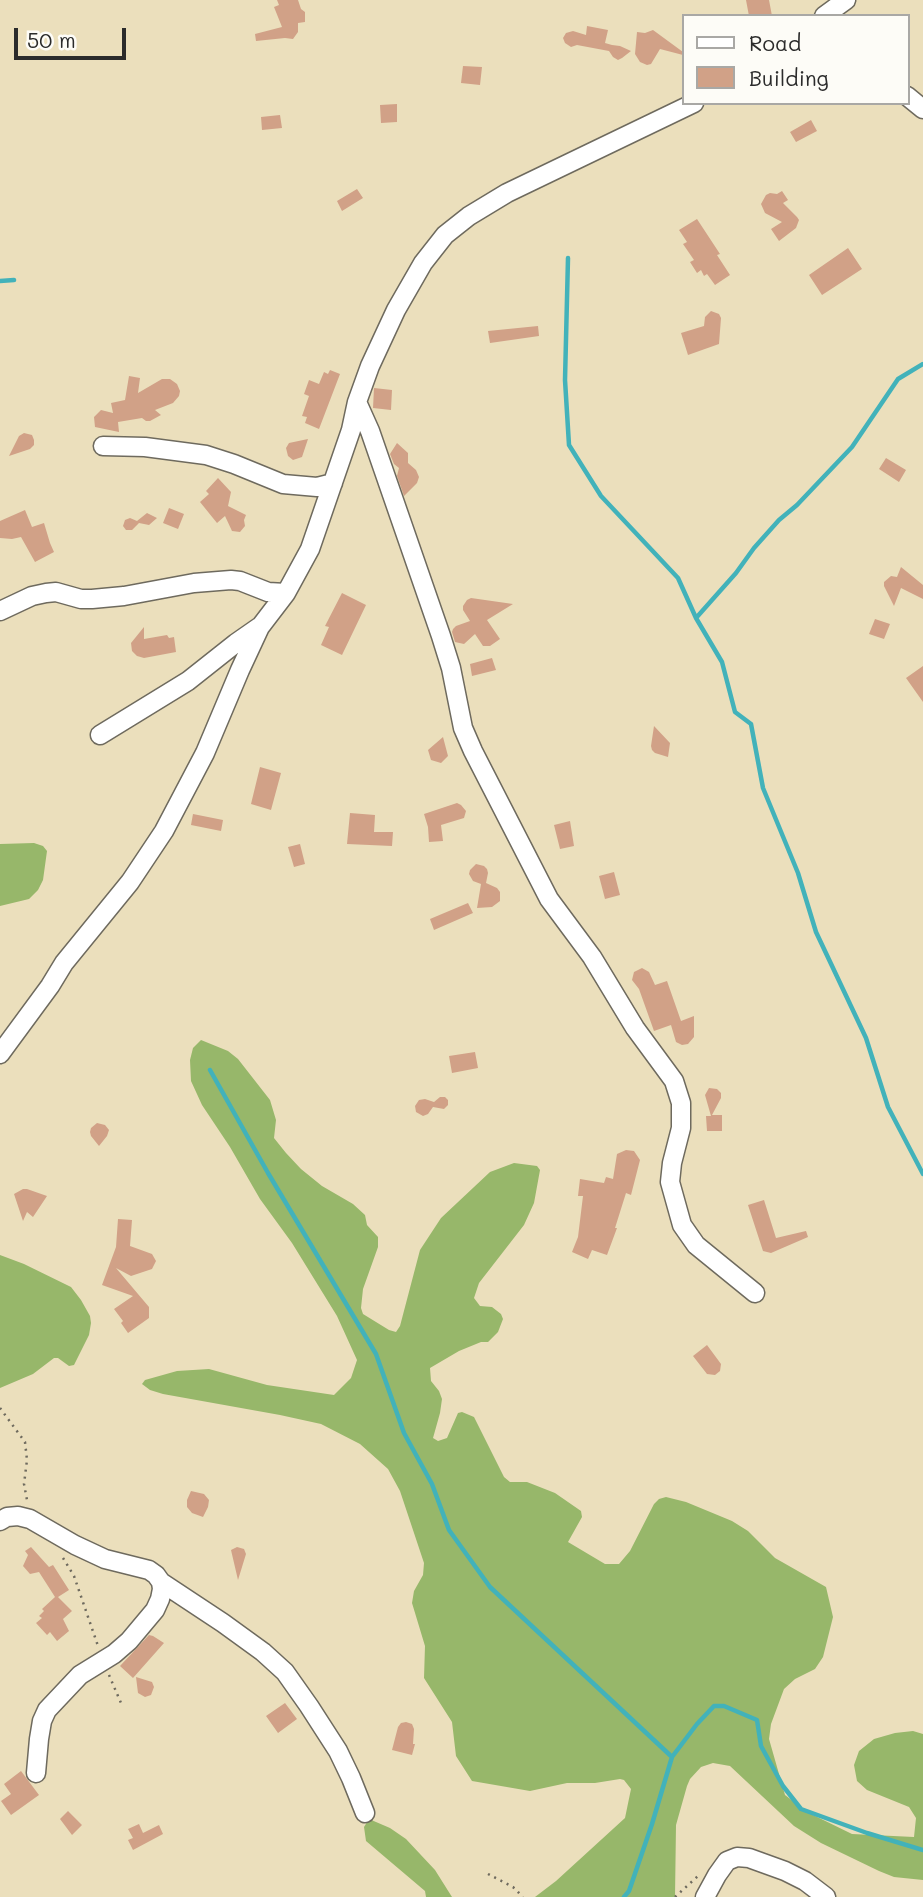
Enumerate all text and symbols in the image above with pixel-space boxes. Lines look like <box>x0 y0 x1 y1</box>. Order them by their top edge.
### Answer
scale bar <box>18 14 130 58</box>
legend <box>682 14 909 105</box>
text: 50 m <box>27 26 76 53</box>
text: Road <box>749 29 801 56</box>
text: Building <box>749 64 829 91</box>

